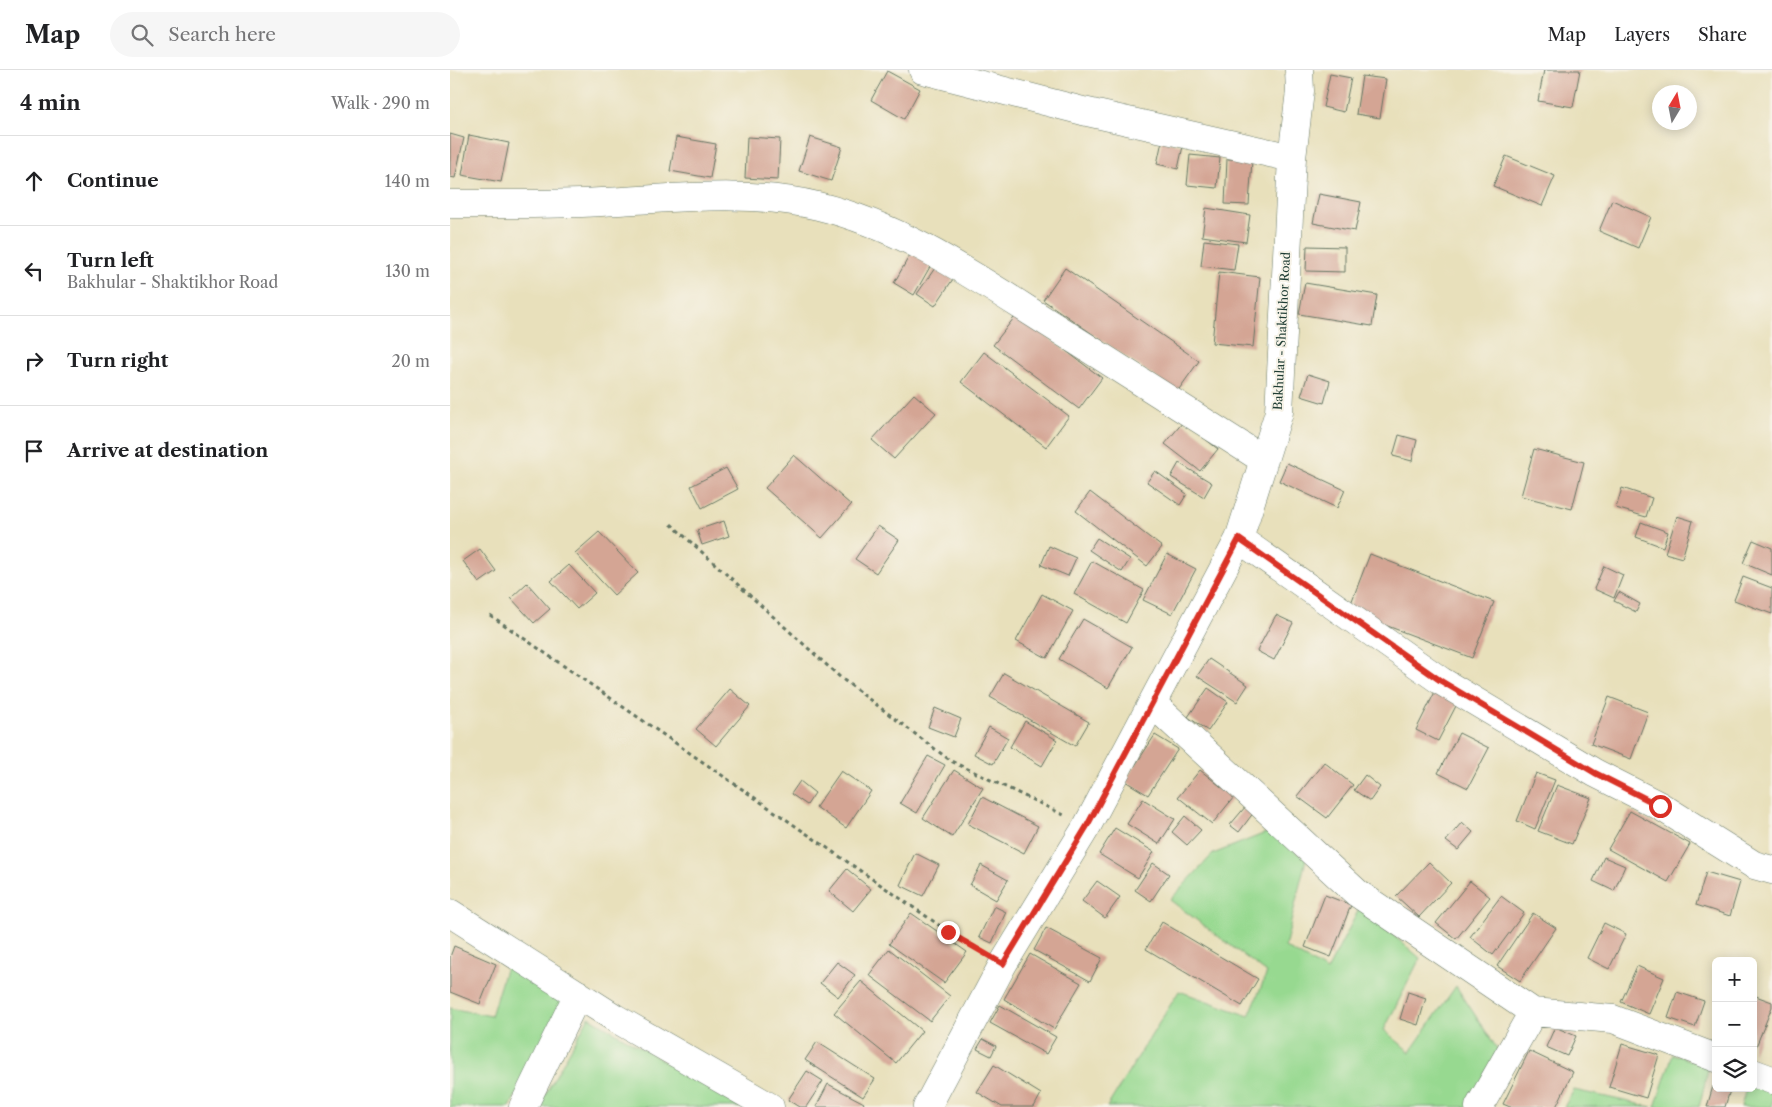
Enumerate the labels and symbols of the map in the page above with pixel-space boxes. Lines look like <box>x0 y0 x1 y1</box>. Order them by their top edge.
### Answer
north arrow <box>1652 85 1697 130</box>
street label: Bakhular - Shaktikhor Road <box>1270 251 1293 410</box>
route start <box>1649 795 1672 818</box>
route end <box>937 921 960 944</box>

